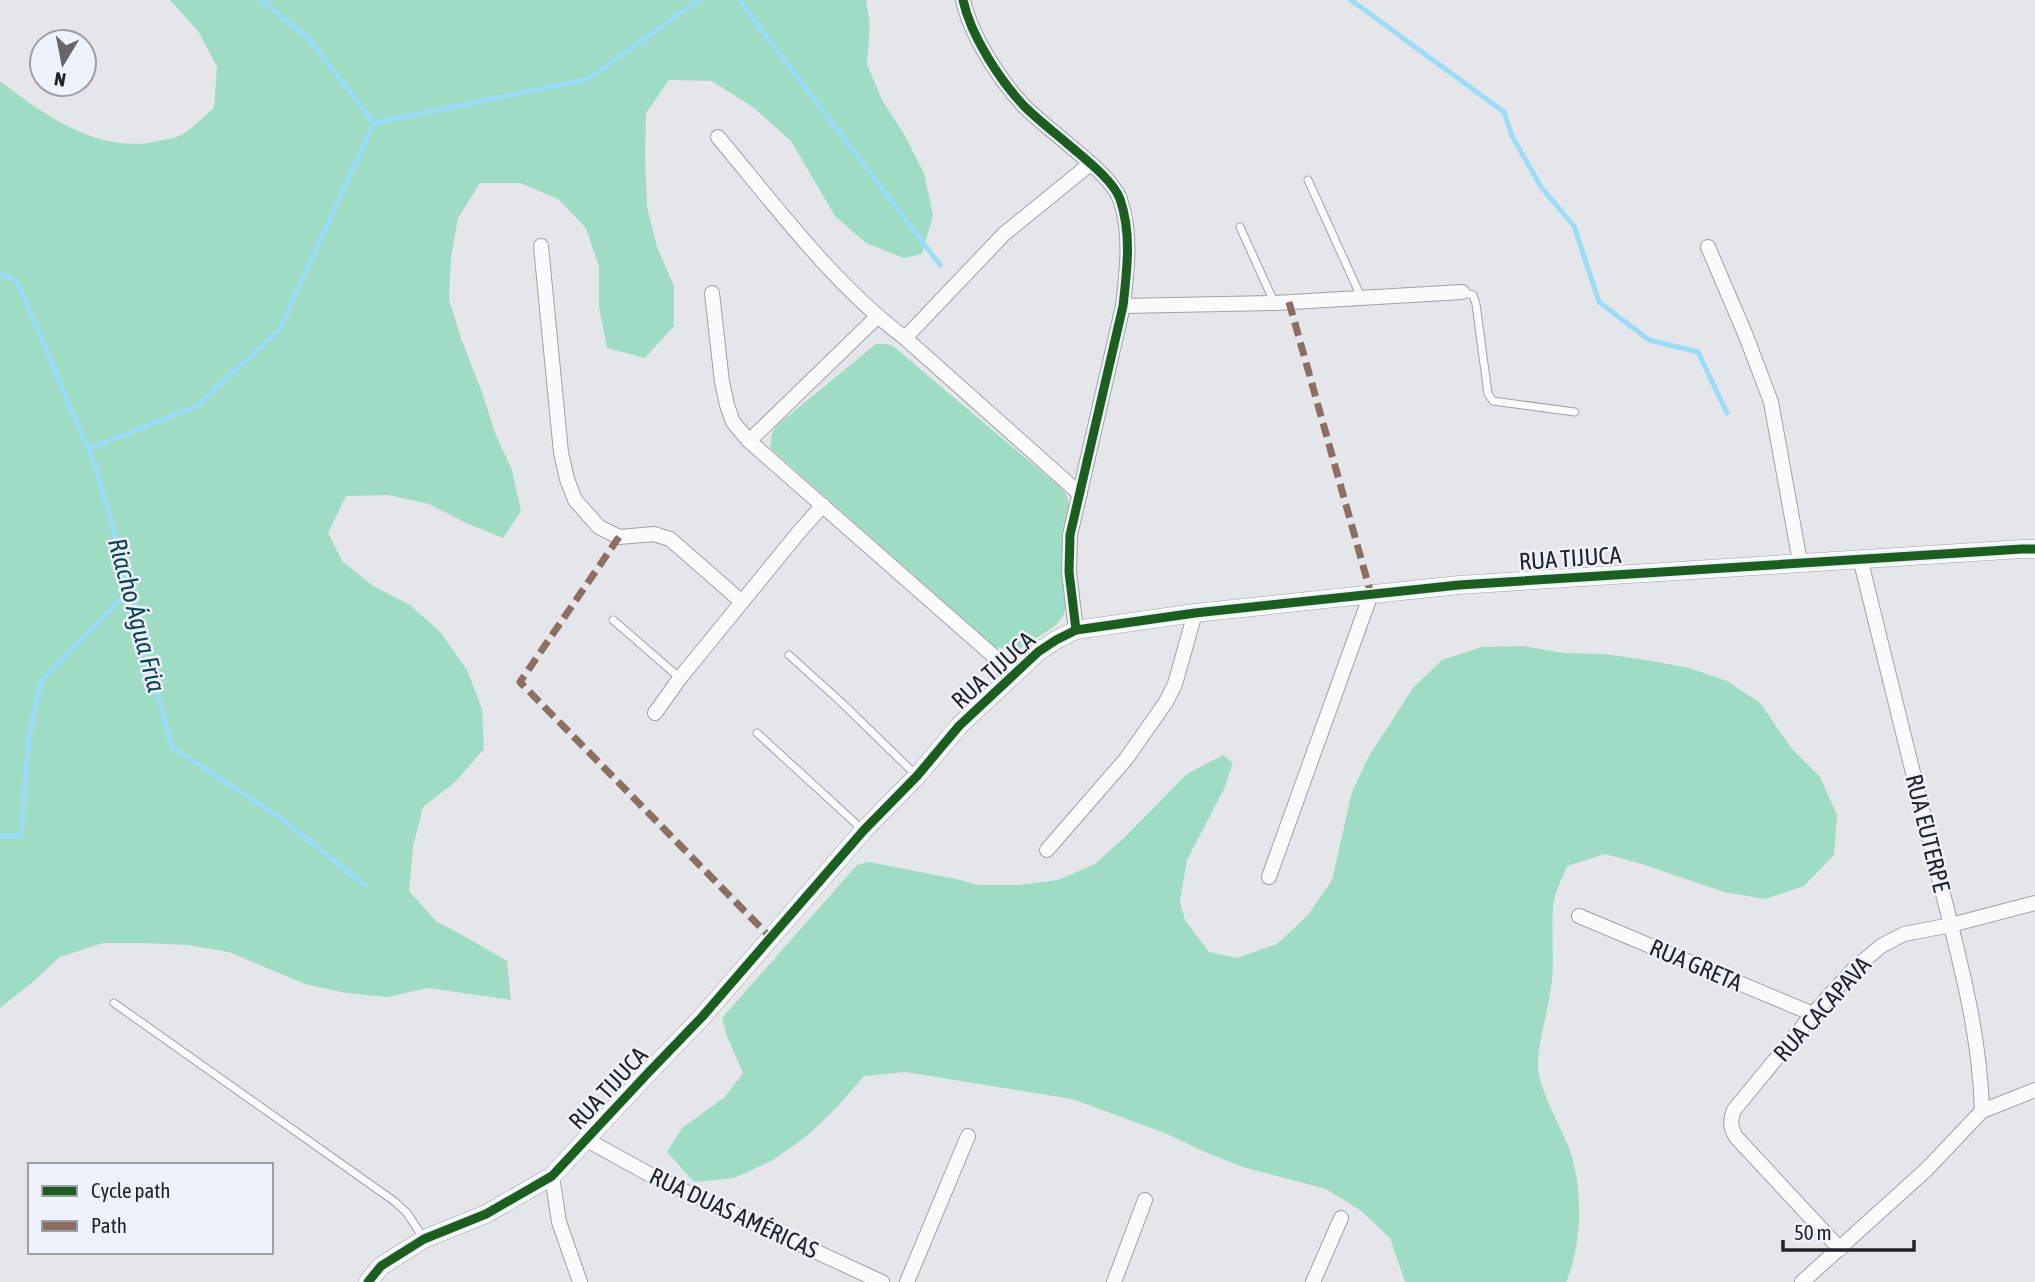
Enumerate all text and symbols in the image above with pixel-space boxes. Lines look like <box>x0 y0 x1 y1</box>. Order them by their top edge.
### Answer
north arrow <box>28 28 98 98</box>
text: N <box>53 68 67 92</box>
water label: Riacho Água Fria <box>102 535 172 695</box>
street label: RUA TIJUCA <box>1518 541 1622 575</box>
street label: RUA TIJUCA <box>946 626 1040 714</box>
street label: RUA EUTERPE <box>1900 771 1956 895</box>
street label: RUA GRETA <box>1646 934 1746 997</box>
street label: RUA CACAPAVA <box>1768 951 1876 1067</box>
street label: RUA TIJUCA <box>563 1041 653 1135</box>
street label: RUA DUAS AMÉRICAS <box>645 1162 823 1264</box>
legend <box>28 1163 273 1254</box>
text: Cycle path <box>91 1178 170 1202</box>
scale bar <box>1783 1208 1914 1252</box>
text: Path <box>91 1213 127 1237</box>
text: 50 m <box>1794 1220 1832 1244</box>

